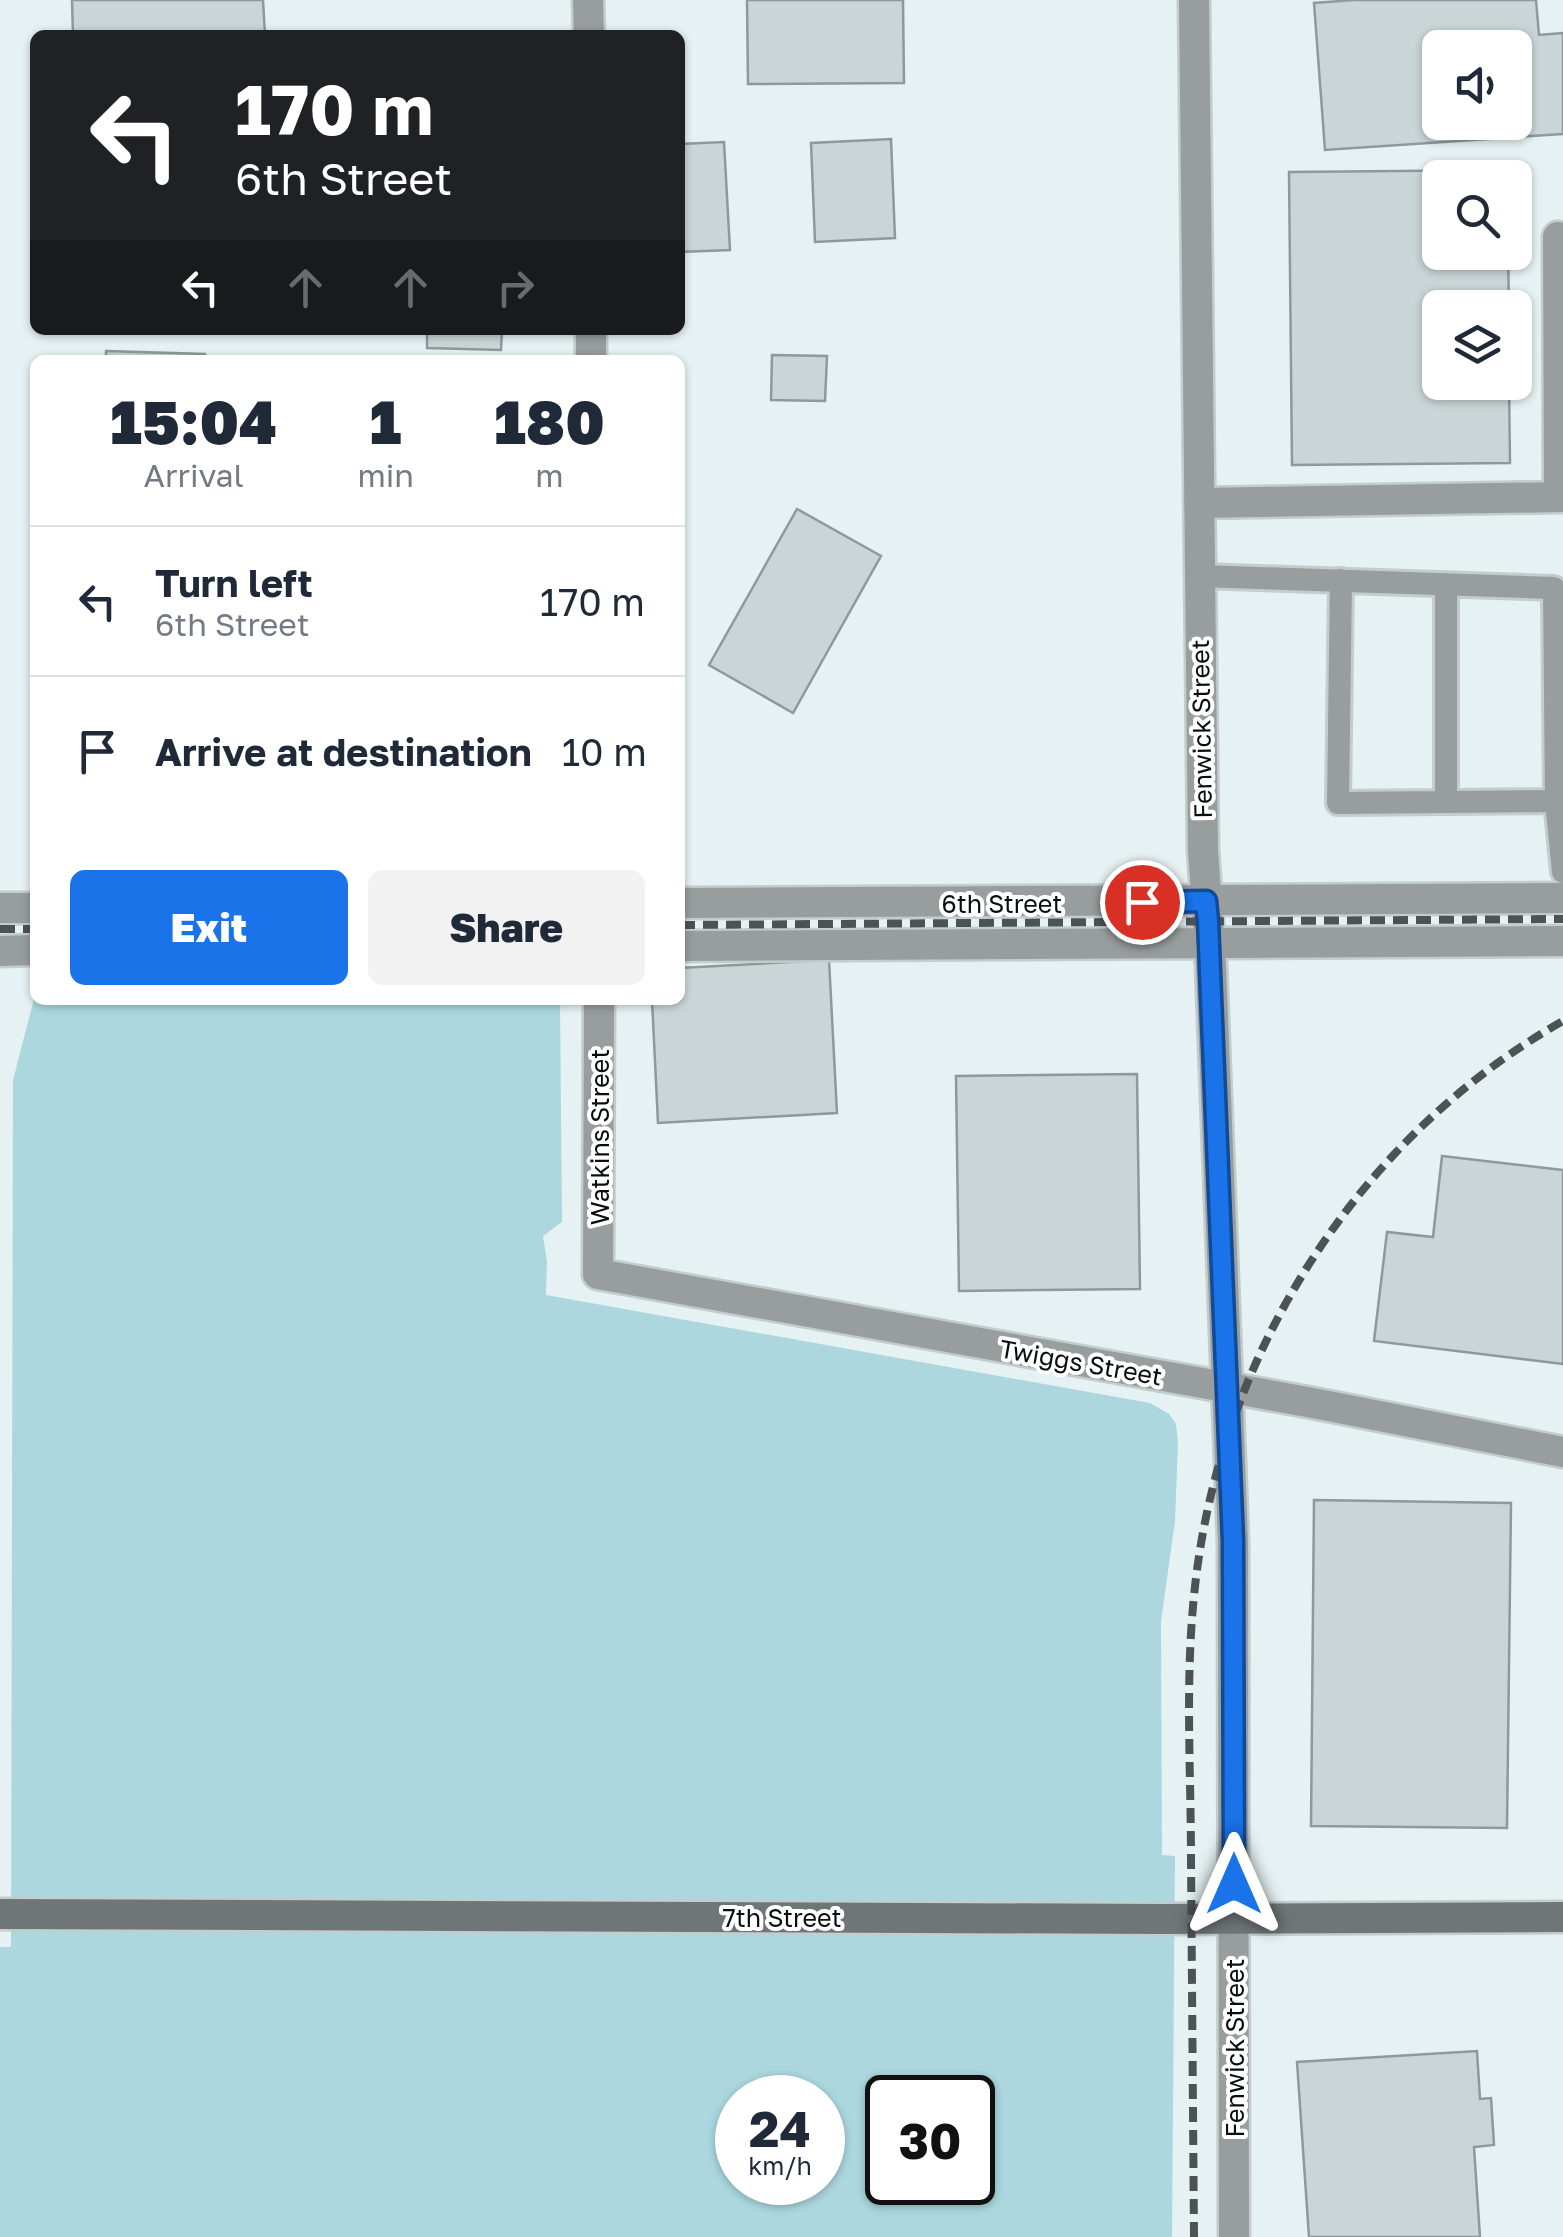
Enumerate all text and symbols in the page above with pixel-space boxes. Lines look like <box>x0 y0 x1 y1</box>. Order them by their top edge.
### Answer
map controls <box>1422 30 1532 400</box>
button: sound <box>1422 30 1532 140</box>
text: 170 m <box>235 66 433 150</box>
icon: left <box>70 70 200 200</box>
text: 6th Street <box>235 151 452 205</box>
button: search <box>1422 160 1532 270</box>
icon: left <box>173 260 228 315</box>
icon: ahead <box>278 260 333 315</box>
icon: ahead <box>383 260 438 315</box>
icon: right <box>488 260 543 315</box>
button: layers <box>1422 290 1532 400</box>
text: 15:04 <box>110 385 277 457</box>
text: 1 <box>370 385 402 457</box>
text: 180 <box>494 385 605 457</box>
text: Arrival <box>144 456 244 494</box>
text: min <box>357 456 414 494</box>
text: m <box>535 456 564 494</box>
text: Turn left <box>155 560 313 605</box>
icon: left <box>70 574 125 629</box>
text: 170 m <box>540 579 645 624</box>
text: 6th Street <box>155 605 310 643</box>
street label: Fenwick Street <box>1184 639 1218 819</box>
icon: arrive <box>70 724 125 779</box>
text: Arrive at destination <box>155 729 532 774</box>
text: 10 m <box>562 729 647 774</box>
pin <box>1100 860 1185 945</box>
button: Exit <box>70 870 348 985</box>
button: Share <box>368 870 645 985</box>
icon: arrive <box>1115 875 1170 930</box>
street label: 6th Street <box>942 888 1062 919</box>
street label: Watkins Street <box>584 1049 615 1225</box>
street label: Twiggs Street <box>997 1332 1165 1392</box>
position arrow <box>1182 1832 1286 1936</box>
street label: 7th Street <box>723 1902 841 1933</box>
street label: Fenwick Street <box>1219 1958 1250 2138</box>
speed limit sign: 30 <box>865 2075 995 2205</box>
text: 24 <box>749 2098 811 2158</box>
text: km/h <box>748 2150 812 2181</box>

